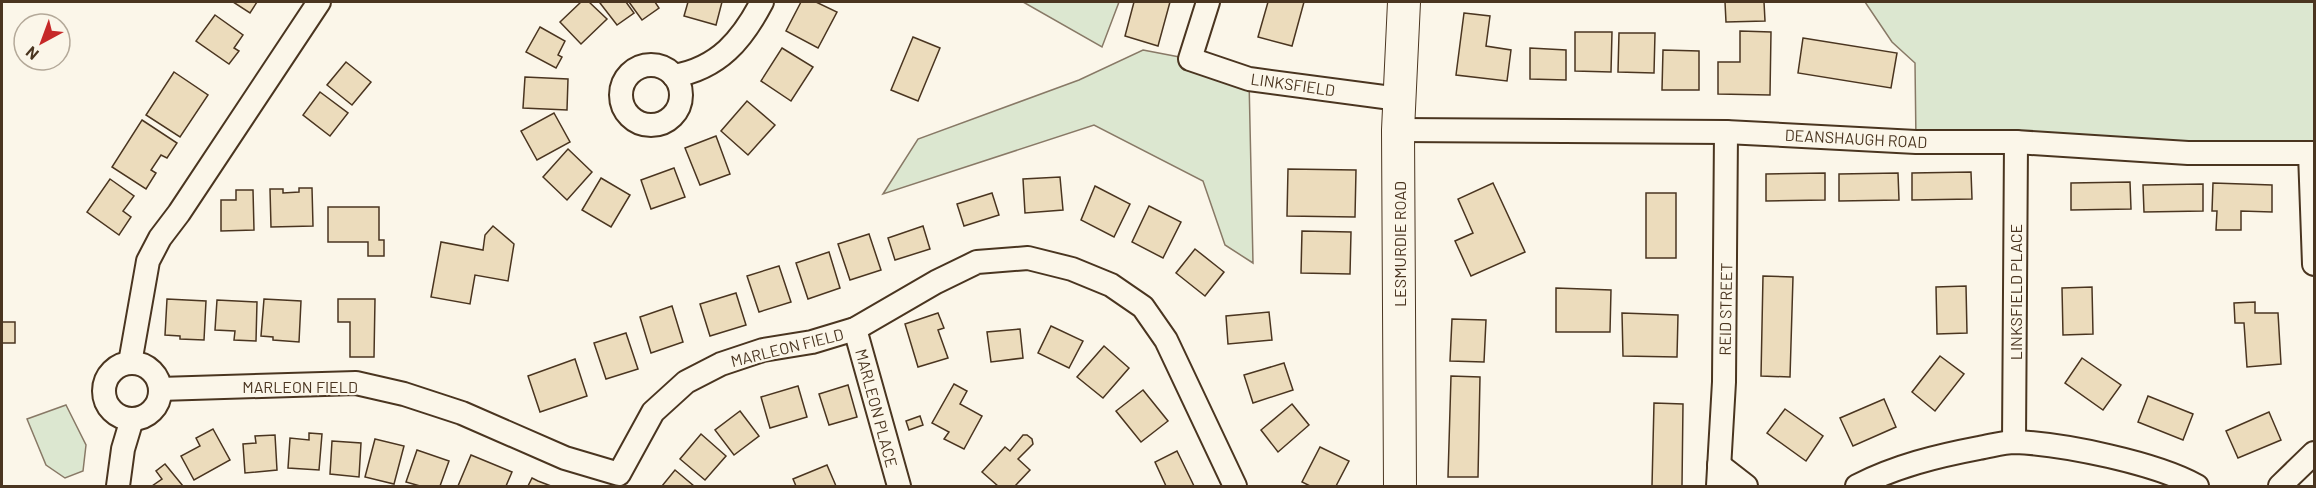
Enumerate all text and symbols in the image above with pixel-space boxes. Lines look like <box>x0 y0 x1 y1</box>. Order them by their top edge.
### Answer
north arrow <box>12 12 72 72</box>
text: N <box>22 43 42 64</box>
street label: LINKSFIELD <box>1250 69 1336 99</box>
street label: DEANSHAUGH ROAD <box>1784 125 1928 151</box>
street label: LESMURDIE ROAD <box>1390 181 1409 307</box>
street label: LINKSFIELD PLACE <box>2006 224 2025 360</box>
street label: REID STREET <box>1715 262 1735 356</box>
street label: MARLEON FIELD <box>729 324 845 370</box>
street label: MARLEON PLACE <box>852 347 902 469</box>
street label: MARLEON FIELD <box>242 377 358 396</box>

